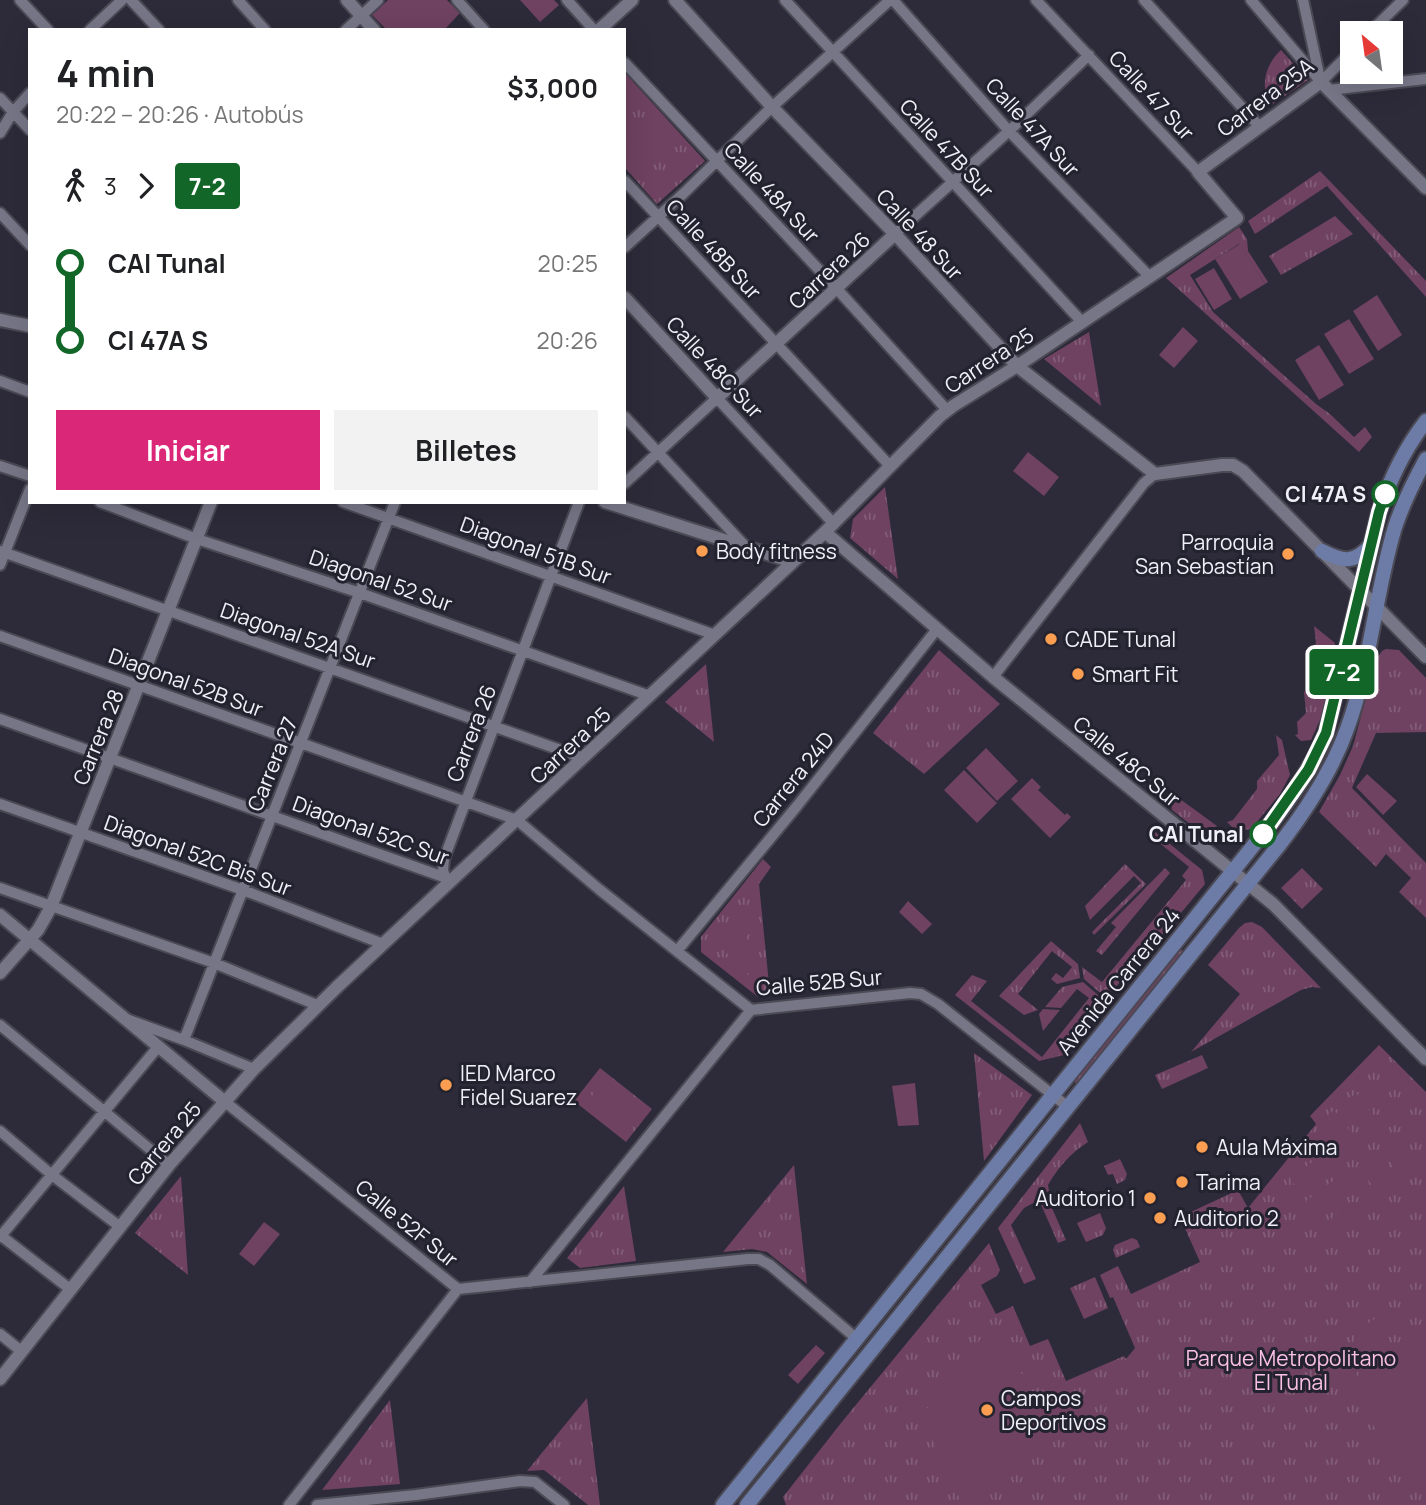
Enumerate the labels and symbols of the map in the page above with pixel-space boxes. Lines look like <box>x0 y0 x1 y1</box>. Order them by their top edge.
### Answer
north arrow <box>1340 21 1404 84</box>
street label: Calle 47 Sur <box>1103 44 1201 146</box>
street label: Carrera 25A <box>1211 51 1319 143</box>
street label: Calle 47A Sur <box>980 72 1086 183</box>
street label: Calle 47B Sur <box>894 92 1000 204</box>
street label: Calle 48A Sur <box>718 136 826 249</box>
street label: Calle 48 Sur <box>871 182 970 286</box>
street label: Calle 48B Sur <box>660 193 768 306</box>
street label: Carrera 26 <box>782 225 876 315</box>
street label: Calle 48C Sur <box>661 310 770 424</box>
street label: Carrera 25 <box>939 321 1039 399</box>
place label: Cl 47A S <box>1285 480 1366 508</box>
marker: Cl 47A S <box>1372 481 1398 507</box>
street label: Diagonal 51B Sur <box>456 510 616 591</box>
place label: Parroquia San Sebastían <box>1135 528 1274 580</box>
place label: Body fitness <box>716 537 837 565</box>
street label: Diagonal 52 Sur <box>306 542 457 618</box>
marker: Body fitness <box>694 543 710 559</box>
marker: Parroquia San Sebastían <box>1280 546 1296 562</box>
street label: Diagonal 52A Sur <box>217 595 380 675</box>
place label: CADE Tunal <box>1065 625 1176 653</box>
marker: CADE Tunal <box>1043 631 1059 647</box>
street label: Diagonal 52B Sur <box>105 641 267 723</box>
line badge: 7-2 <box>1302 649 1382 695</box>
place label: Smart Fit <box>1092 660 1179 688</box>
marker: Smart Fit <box>1070 666 1086 682</box>
street label: Carrera 26 <box>440 680 502 786</box>
street label: Carrera 28 <box>66 685 130 789</box>
street label: Carrera 25 <box>524 700 616 790</box>
street label: Calle 48C Sur <box>1068 709 1187 813</box>
street label: Carrera 27 <box>240 713 304 815</box>
street label: Carrera 24D <box>746 726 840 832</box>
street label: Diagonal 52C Sur <box>289 789 453 871</box>
street label: Diagonal 52C Bis Sur <box>100 808 296 902</box>
place label: CAI Tunal <box>1149 820 1244 848</box>
marker: CAI Tunal <box>1250 821 1276 847</box>
street label: Avenida Carrera 24 <box>1050 902 1186 1060</box>
street label: Calle 52B Sur <box>755 963 884 1001</box>
place label: IED Marco Fidel Suarez <box>460 1059 577 1111</box>
marker: IED Marco Fidel Suarez <box>438 1077 454 1093</box>
street label: Carrera 25 <box>121 1095 207 1191</box>
place label: Aula Máxima <box>1216 1133 1337 1161</box>
marker: Aula Máxima <box>1194 1139 1210 1155</box>
place label: Tarima <box>1196 1168 1261 1196</box>
street label: Calle 52F Sur <box>350 1173 464 1273</box>
marker: Tarima <box>1174 1174 1190 1190</box>
place label: Auditorio 1 <box>1035 1184 1136 1212</box>
marker: Auditorio 1 <box>1142 1190 1158 1206</box>
place label: Auditorio 2 <box>1174 1204 1279 1232</box>
marker: Auditorio 2 <box>1152 1210 1168 1226</box>
park label: Parque Metropolitano El Tunal <box>1186 1344 1396 1396</box>
place label: Campos Deportivos <box>1001 1384 1106 1436</box>
marker: Campos Deportivos <box>979 1402 995 1418</box>

